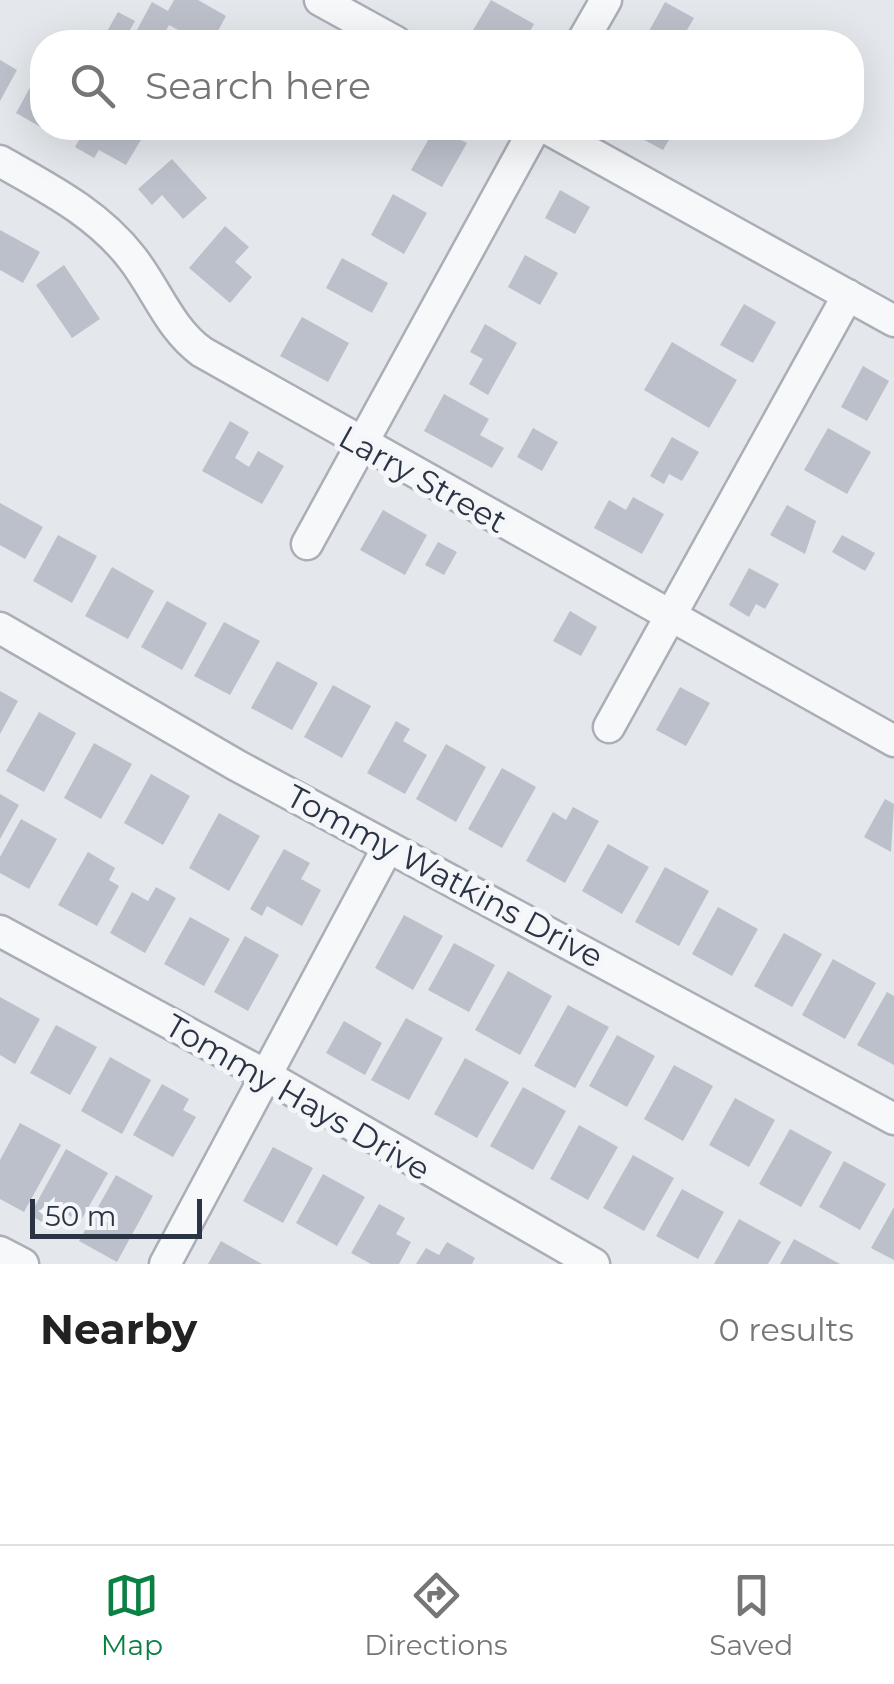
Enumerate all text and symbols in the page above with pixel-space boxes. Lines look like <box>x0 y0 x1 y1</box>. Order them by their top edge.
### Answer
search box <box>30 30 864 140</box>
icon: search <box>65 58 120 113</box>
text: Search here <box>145 62 371 109</box>
street label: Larry Street <box>332 417 514 541</box>
street label: Tommy Watkins Drive <box>280 776 610 976</box>
street label: Tommy Hays Drive <box>159 1005 437 1189</box>
scale bar <box>30 1194 202 1238</box>
text: 50 m <box>45 1199 116 1233</box>
text: Nearby <box>40 1303 197 1355</box>
text: 0 results <box>719 1310 854 1349</box>
tab: Map <box>101 1568 163 1662</box>
tab: Directions <box>364 1568 508 1662</box>
tab: Saved <box>709 1568 793 1662</box>

